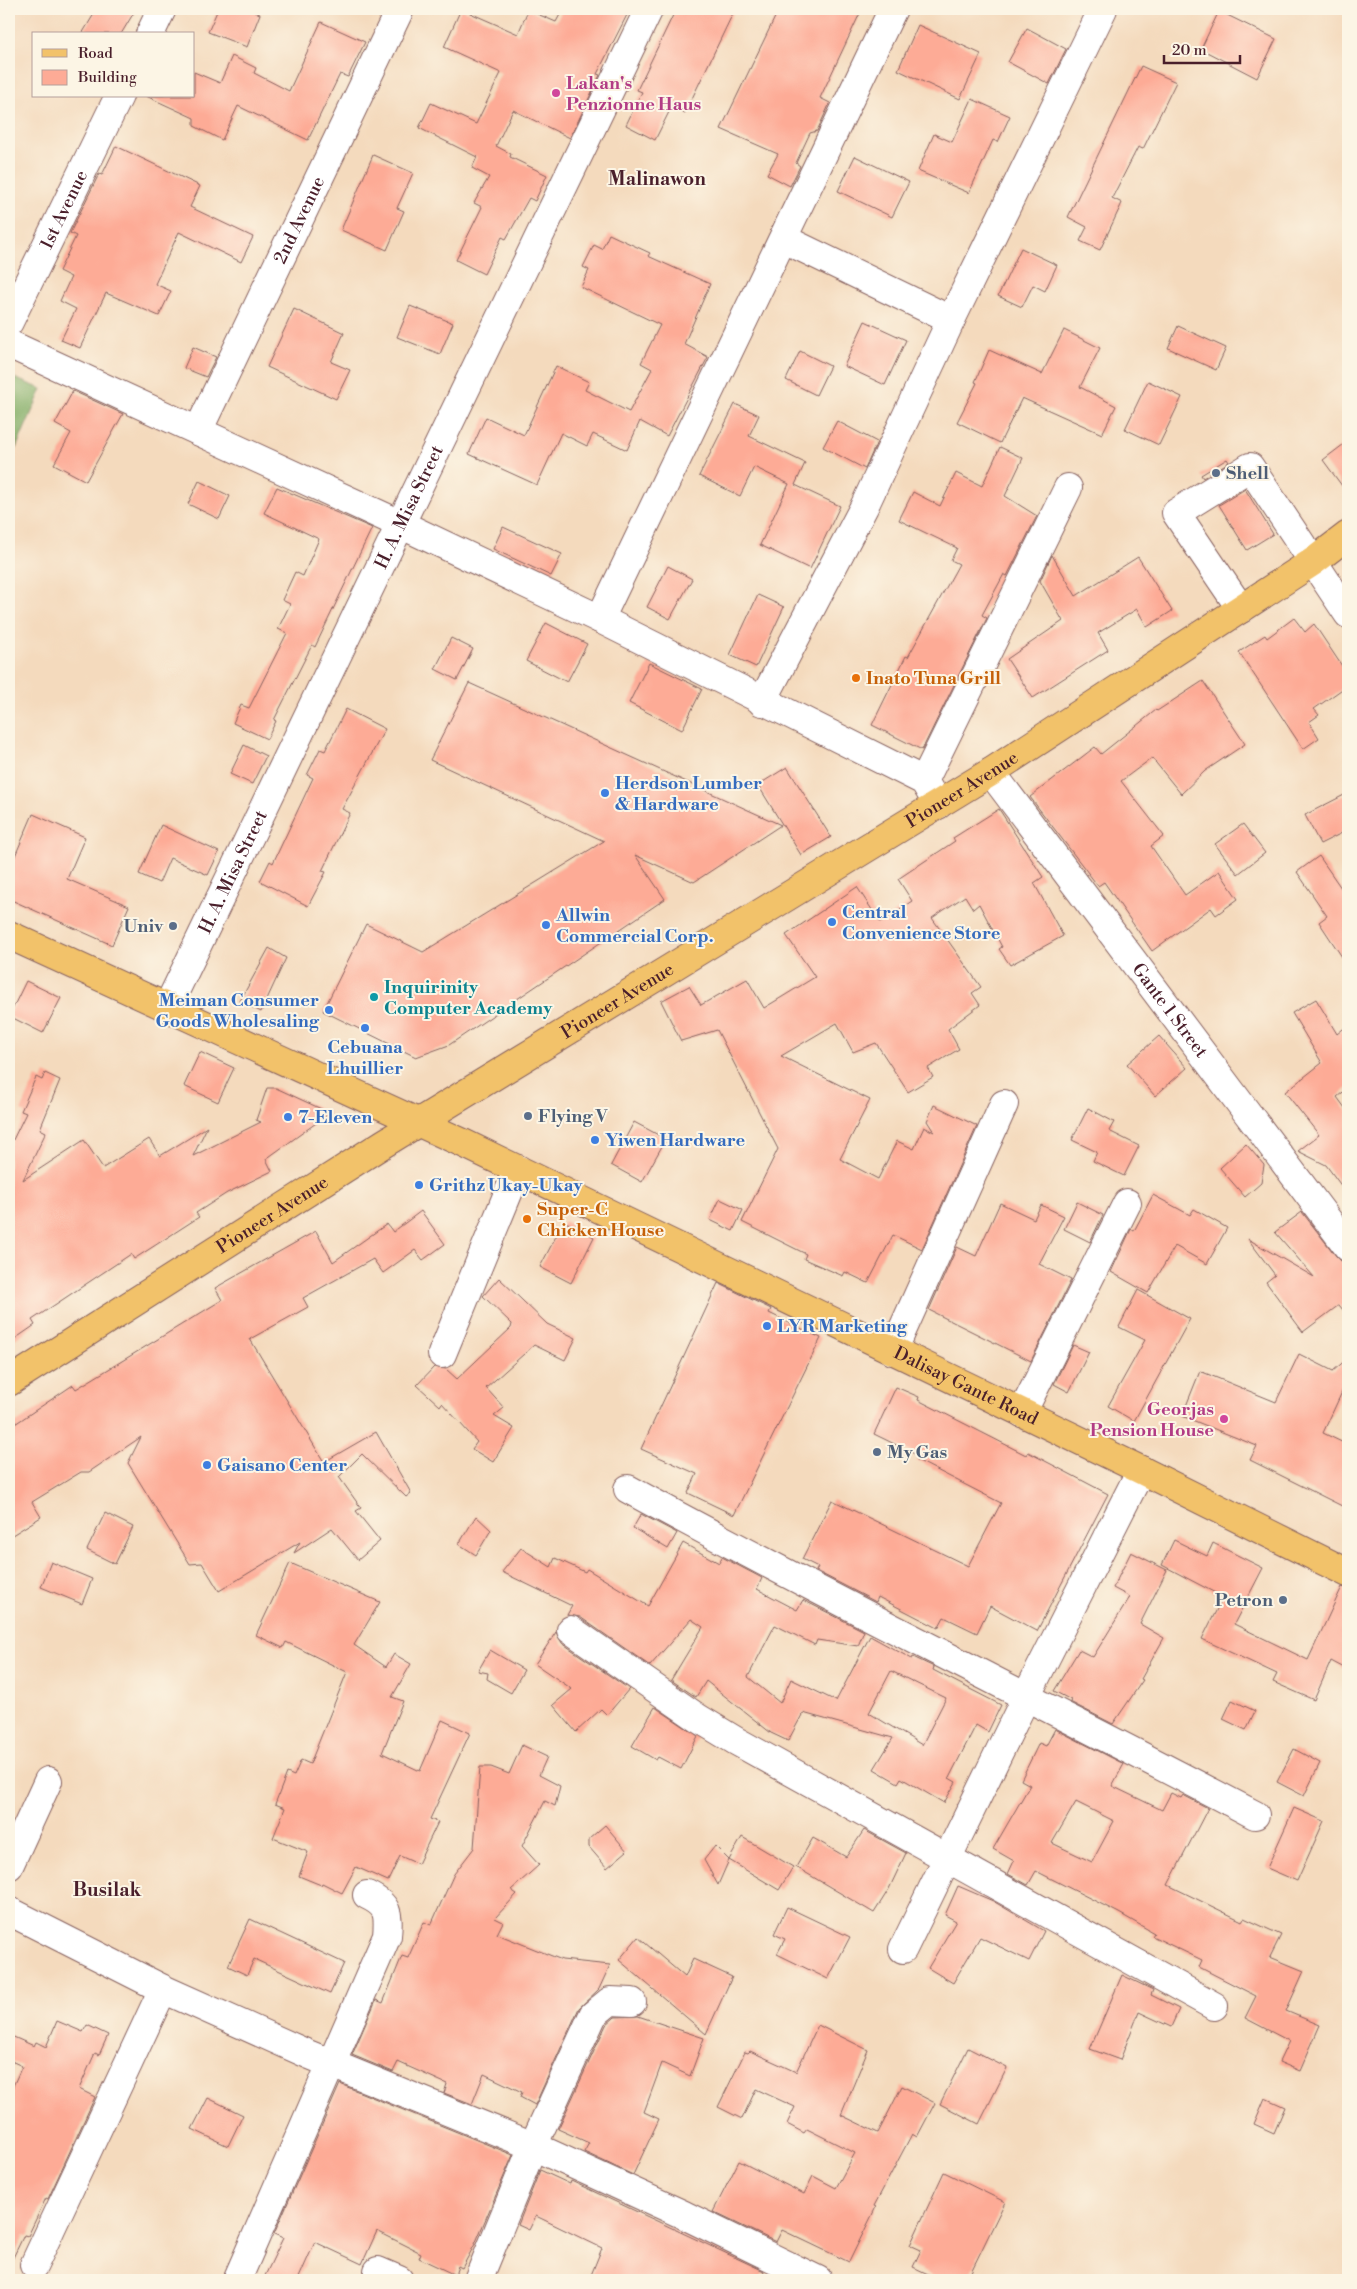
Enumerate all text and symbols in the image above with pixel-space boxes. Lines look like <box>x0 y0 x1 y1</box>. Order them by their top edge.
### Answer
legend <box>32 32 195 98</box>
scale bar <box>1164 32 1241 64</box>
text: 20 m <box>1172 41 1207 60</box>
text: Road <box>78 44 113 63</box>
text: Building <box>77 68 137 87</box>
place label: Lakan's Penzionne Haus <box>566 72 701 116</box>
marker: Lakan's Penzionne Haus <box>550 87 562 99</box>
street label: 1st Avenue <box>35 166 93 253</box>
district label: Malinawon <box>608 167 706 191</box>
street label: 2nd Avenue <box>269 173 330 268</box>
street label: H. A. Misa Street <box>370 441 449 573</box>
place label: Shell <box>1226 462 1269 485</box>
marker: Shell <box>1210 467 1222 479</box>
place label: Inato Tuna Grill <box>866 667 1001 690</box>
marker: Inato Tuna Grill <box>850 672 862 684</box>
street label: Pioneer Avenue <box>902 746 1023 833</box>
place label: Herdson Lumber & Hardware <box>615 772 762 816</box>
marker: Herdson Lumber & Hardware <box>599 787 611 799</box>
street label: H. A. Misa Street <box>194 806 273 938</box>
place label: Central Convenience Store <box>842 901 1001 945</box>
place label: Allwin Commercial Corp. <box>555 904 714 948</box>
place label: Univ <box>123 915 164 938</box>
marker: Central Convenience Store <box>826 916 838 928</box>
marker: Allwin Commercial Corp. <box>540 919 552 931</box>
marker: Univ <box>167 920 179 932</box>
street label: Pioneer Avenue <box>557 958 678 1044</box>
street label: Gante 1 Street <box>1127 959 1213 1063</box>
place label: Inquirinity Computer Academy <box>384 976 553 1020</box>
place label: Meiman Consumer Goods Wholesaling <box>156 989 320 1033</box>
marker: Inquirinity Computer Academy <box>368 991 380 1003</box>
marker: Meiman Consumer Goods Wholesaling <box>323 1004 335 1016</box>
marker: Cebuana Lhuillier <box>359 1022 371 1034</box>
place label: Cebuana Lhuillier <box>327 1036 403 1080</box>
place label: Flying V <box>538 1105 608 1128</box>
place label: 7-Eleven <box>298 1106 372 1129</box>
marker: Flying V <box>522 1110 534 1122</box>
marker: 7-Eleven <box>282 1111 294 1123</box>
place label: Yiwen Hardware <box>605 1129 746 1152</box>
marker: Yiwen Hardware <box>589 1134 601 1146</box>
street label: Pioneer Avenue <box>212 1171 333 1259</box>
place label: Grithz Ukay-Ukay <box>429 1174 584 1197</box>
marker: Grithz Ukay-Ukay <box>413 1179 425 1191</box>
place label: Super-C Chicken House <box>537 1198 665 1242</box>
marker: Super-C Chicken House <box>521 1213 533 1225</box>
place label: LYR Marketing <box>777 1315 908 1338</box>
marker: LYR Marketing <box>761 1320 773 1332</box>
street label: Dalisay Gante Road <box>890 1342 1043 1431</box>
place label: Georjas Pension House <box>1090 1398 1214 1442</box>
marker: Georjas Pension House <box>1218 1413 1230 1425</box>
place label: My Gas <box>887 1441 948 1464</box>
marker: My Gas <box>871 1446 883 1458</box>
place label: Gaisano Center <box>217 1454 347 1477</box>
marker: Gaisano Center <box>201 1459 213 1471</box>
place label: Petron <box>1215 1589 1273 1612</box>
marker: Petron <box>1277 1594 1289 1606</box>
district label: Busilak <box>73 1878 141 1902</box>

